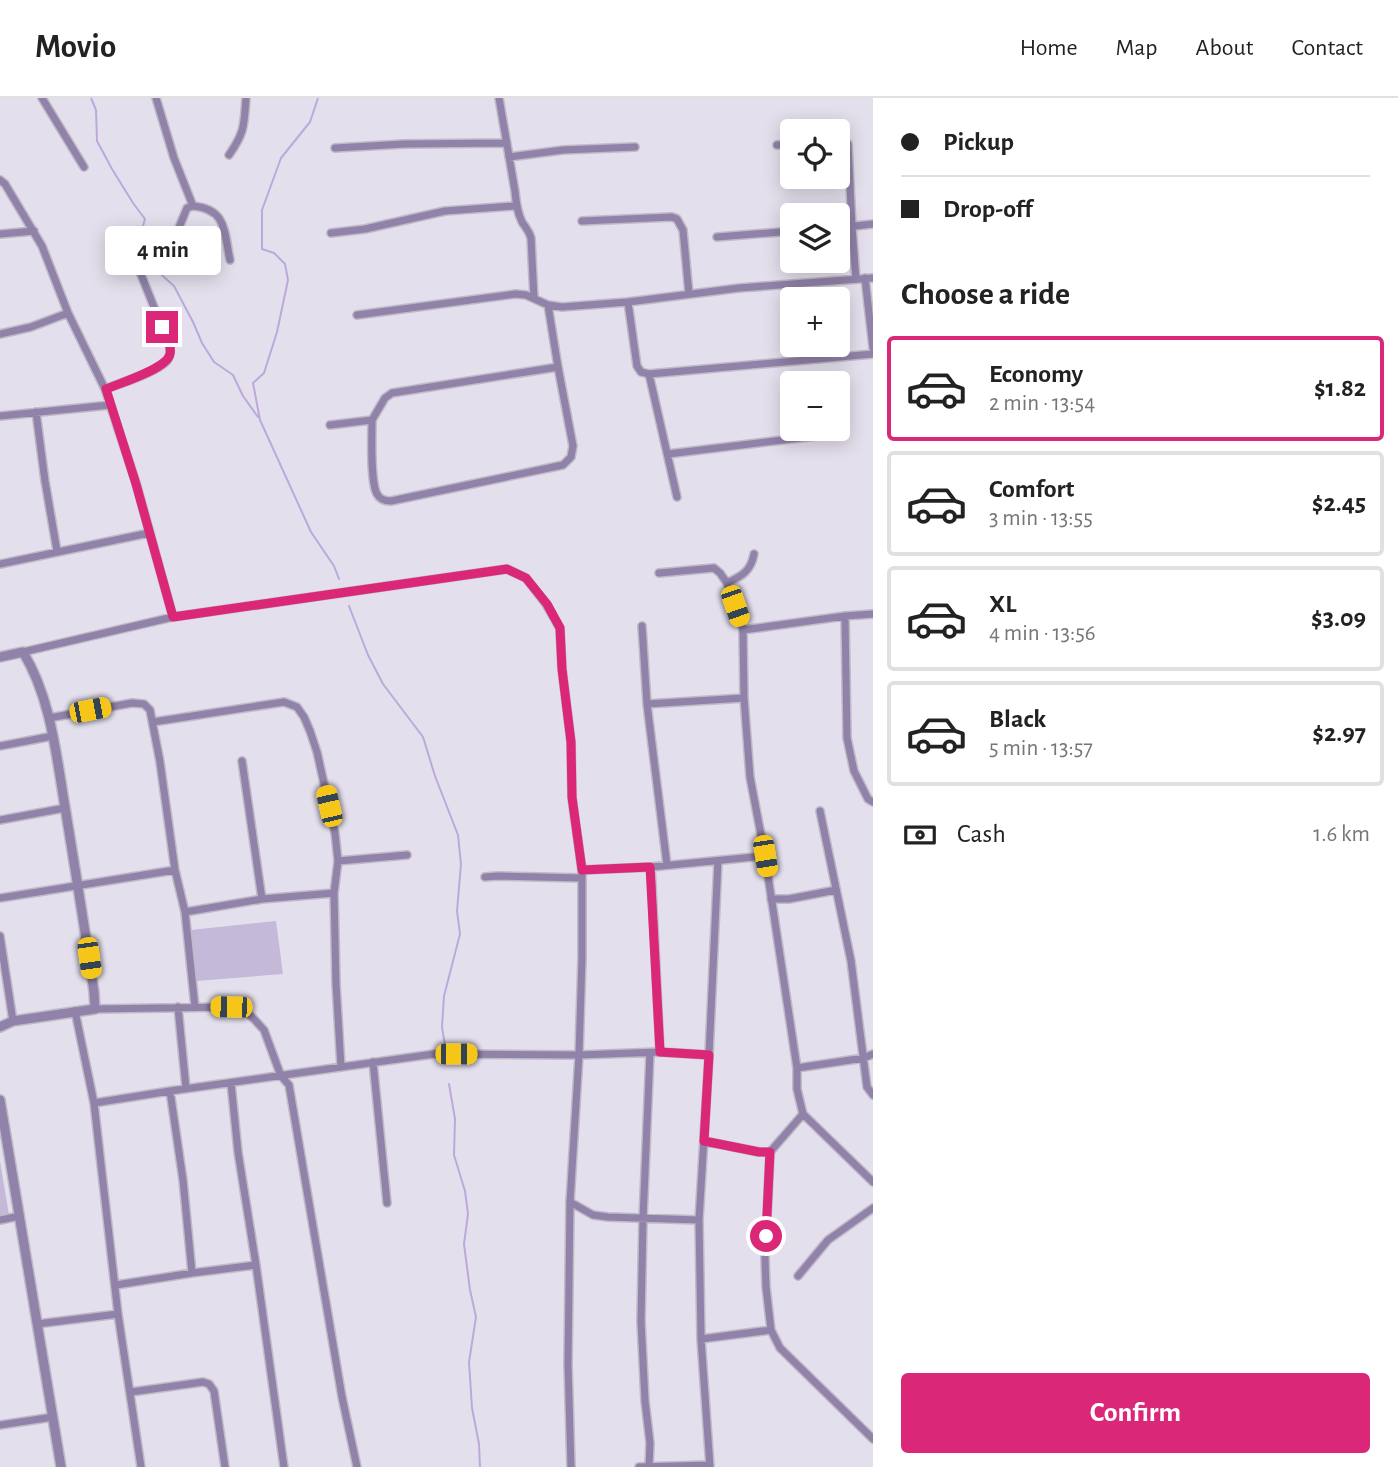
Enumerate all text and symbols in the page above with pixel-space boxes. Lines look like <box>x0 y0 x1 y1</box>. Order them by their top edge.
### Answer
text: Movio <box>35 31 116 64</box>
text: Home <box>1020 36 1078 60</box>
text: Map <box>1116 36 1158 60</box>
text: About <box>1196 36 1253 60</box>
text: Contact <box>1291 36 1363 60</box>
map controls <box>780 119 850 441</box>
button: locate <box>780 119 850 189</box>
text: Pickup <box>943 129 1014 155</box>
text: Drop-off <box>943 196 1032 222</box>
button: layers <box>780 203 850 273</box>
callout: 4 min <box>104 226 220 274</box>
text: 4 min <box>137 239 189 262</box>
text: Choose a ride <box>901 278 1070 310</box>
button: + <box>780 287 850 357</box>
route end <box>146 311 178 343</box>
icon: car <box>905 357 968 420</box>
text: Economy <box>989 361 1083 387</box>
button: − <box>780 371 850 441</box>
text: $1.82 <box>1314 375 1366 401</box>
text: 2 min · 13:54 <box>989 392 1095 415</box>
icon: car <box>905 472 968 535</box>
text: Comfort <box>989 476 1074 502</box>
text: $2.45 <box>1312 490 1366 516</box>
text: 3 min · 13:55 <box>989 507 1093 530</box>
car <box>719 583 752 629</box>
icon: car <box>905 587 968 650</box>
text: XL <box>989 591 1016 617</box>
text: $3.09 <box>1311 605 1366 631</box>
text: 4 min · 13:56 <box>989 622 1096 645</box>
car <box>68 696 113 724</box>
icon: car <box>905 702 968 765</box>
text: Black <box>989 706 1046 732</box>
text: $2.97 <box>1312 720 1366 746</box>
text: 5 min · 13:57 <box>989 737 1093 760</box>
car <box>315 783 344 829</box>
icon: cash <box>901 816 939 854</box>
text: Cash <box>957 821 1006 847</box>
text: 1.6 km <box>1313 823 1370 846</box>
car <box>752 834 779 878</box>
car <box>76 936 103 980</box>
car <box>210 996 253 1018</box>
car <box>436 1044 478 1065</box>
route start <box>750 1220 782 1252</box>
button: Confirm <box>901 1373 1370 1453</box>

